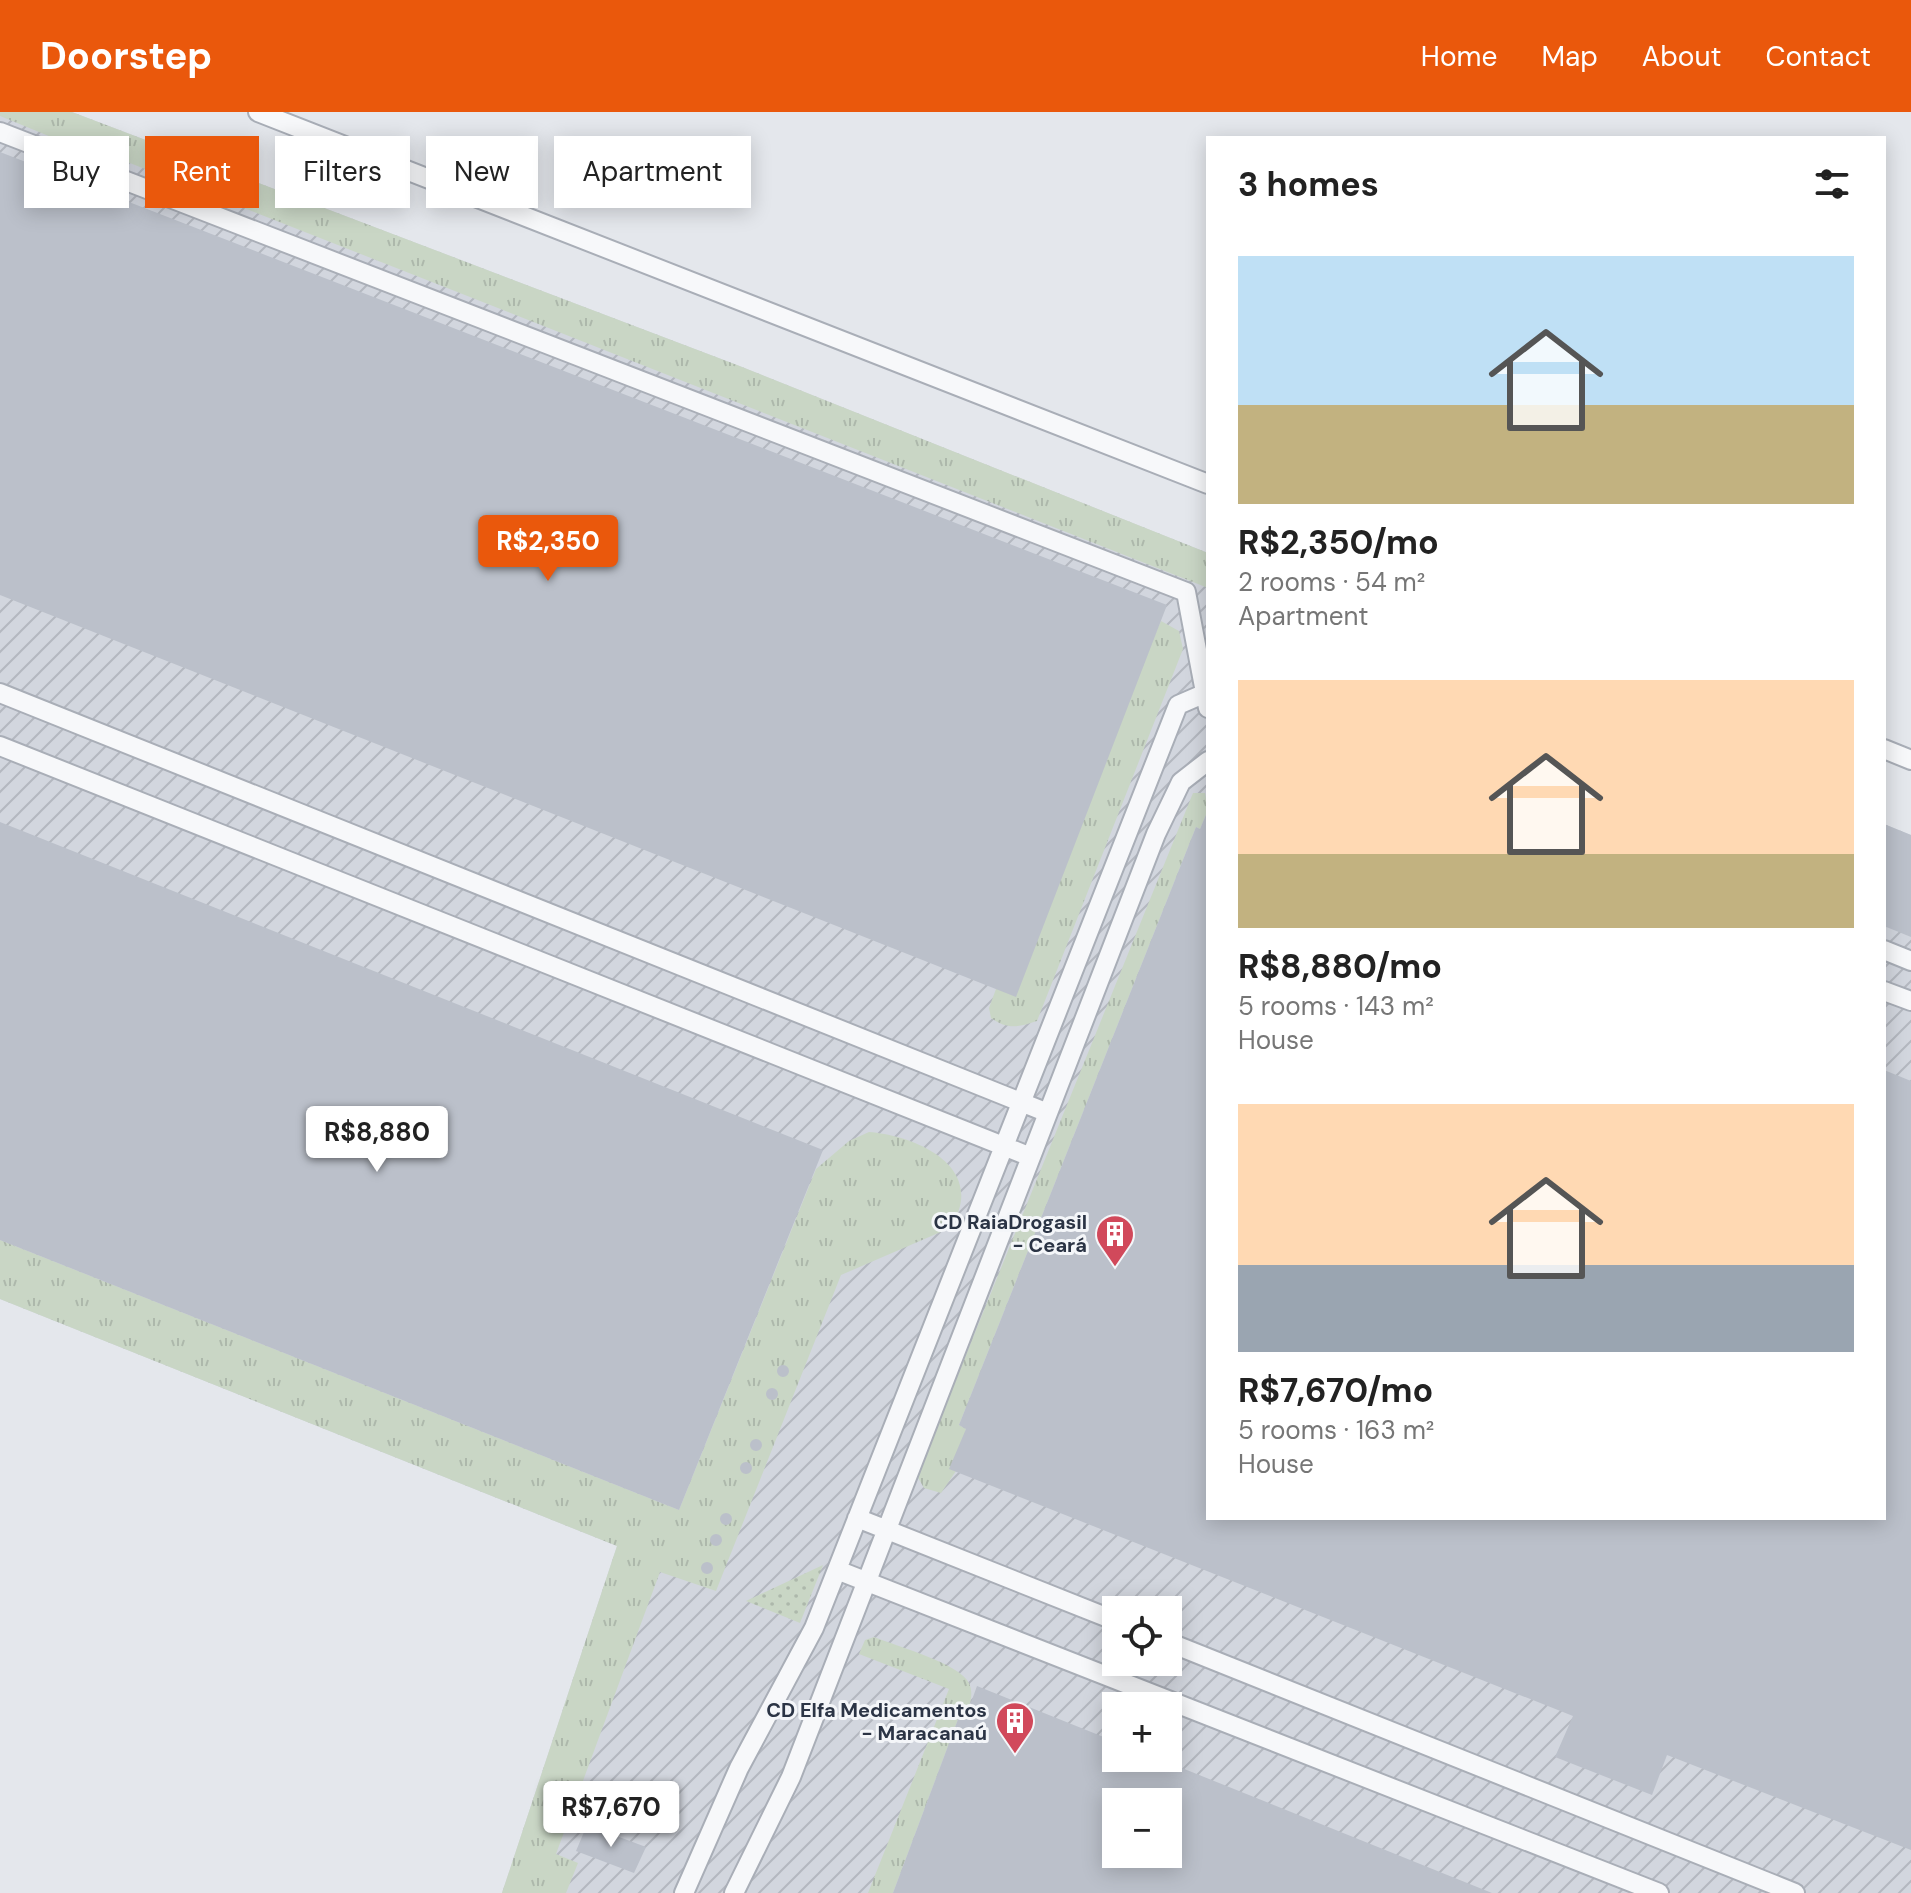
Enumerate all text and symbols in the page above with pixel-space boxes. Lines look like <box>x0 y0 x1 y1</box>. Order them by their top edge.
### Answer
text: Doorstep <box>40 31 212 81</box>
text: Home <box>1421 38 1497 75</box>
text: Map <box>1541 38 1598 75</box>
text: About <box>1642 38 1721 75</box>
text: Contact <box>1765 38 1871 75</box>
chip: Buy <box>24 136 129 208</box>
chip: Rent <box>145 136 259 208</box>
chip: Filters <box>275 136 410 208</box>
chip: New <box>426 136 538 208</box>
chip: Apartment <box>554 136 751 208</box>
text: 3 homes <box>1238 162 1379 207</box>
icon: filters <box>1810 162 1854 206</box>
icon: home <box>1474 308 1618 452</box>
pin: R$2,350 <box>474 515 622 583</box>
text: R$2,350/mo <box>1238 520 1439 565</box>
text: R$2,350 <box>496 524 600 558</box>
text: 2 rooms · 54 m² <box>1238 565 1425 599</box>
text: Apartment <box>1238 599 1369 633</box>
icon: home <box>1474 732 1618 876</box>
text: R$8,880/mo <box>1238 944 1442 989</box>
text: 5 rooms · 143 m² <box>1238 989 1434 1023</box>
text: House <box>1238 1023 1314 1057</box>
pin: R$8,880 <box>303 1106 451 1174</box>
text: R$8,880 <box>324 1115 430 1149</box>
icon: home <box>1474 1156 1618 1300</box>
place label: CD RaiaDrogasil - Ceará <box>933 1209 1087 1258</box>
building icon: CD RaiaDrogasil - Ceará <box>1094 1213 1136 1268</box>
text: R$7,670/mo <box>1238 1368 1433 1413</box>
text: 5 rooms · 163 m² <box>1238 1413 1434 1447</box>
text: House <box>1238 1447 1314 1481</box>
map controls <box>1102 1596 1182 1868</box>
button: locate <box>1102 1596 1182 1676</box>
button: + <box>1102 1692 1182 1772</box>
place label: CD Elfa Medicamentos - Maracanaú <box>766 1697 987 1746</box>
building icon: CD Elfa Medicamentos - Maracanaú <box>994 1700 1036 1755</box>
pin: R$7,670 <box>537 1781 685 1849</box>
button: − <box>1102 1788 1182 1868</box>
text: R$7,670 <box>561 1790 661 1824</box>

